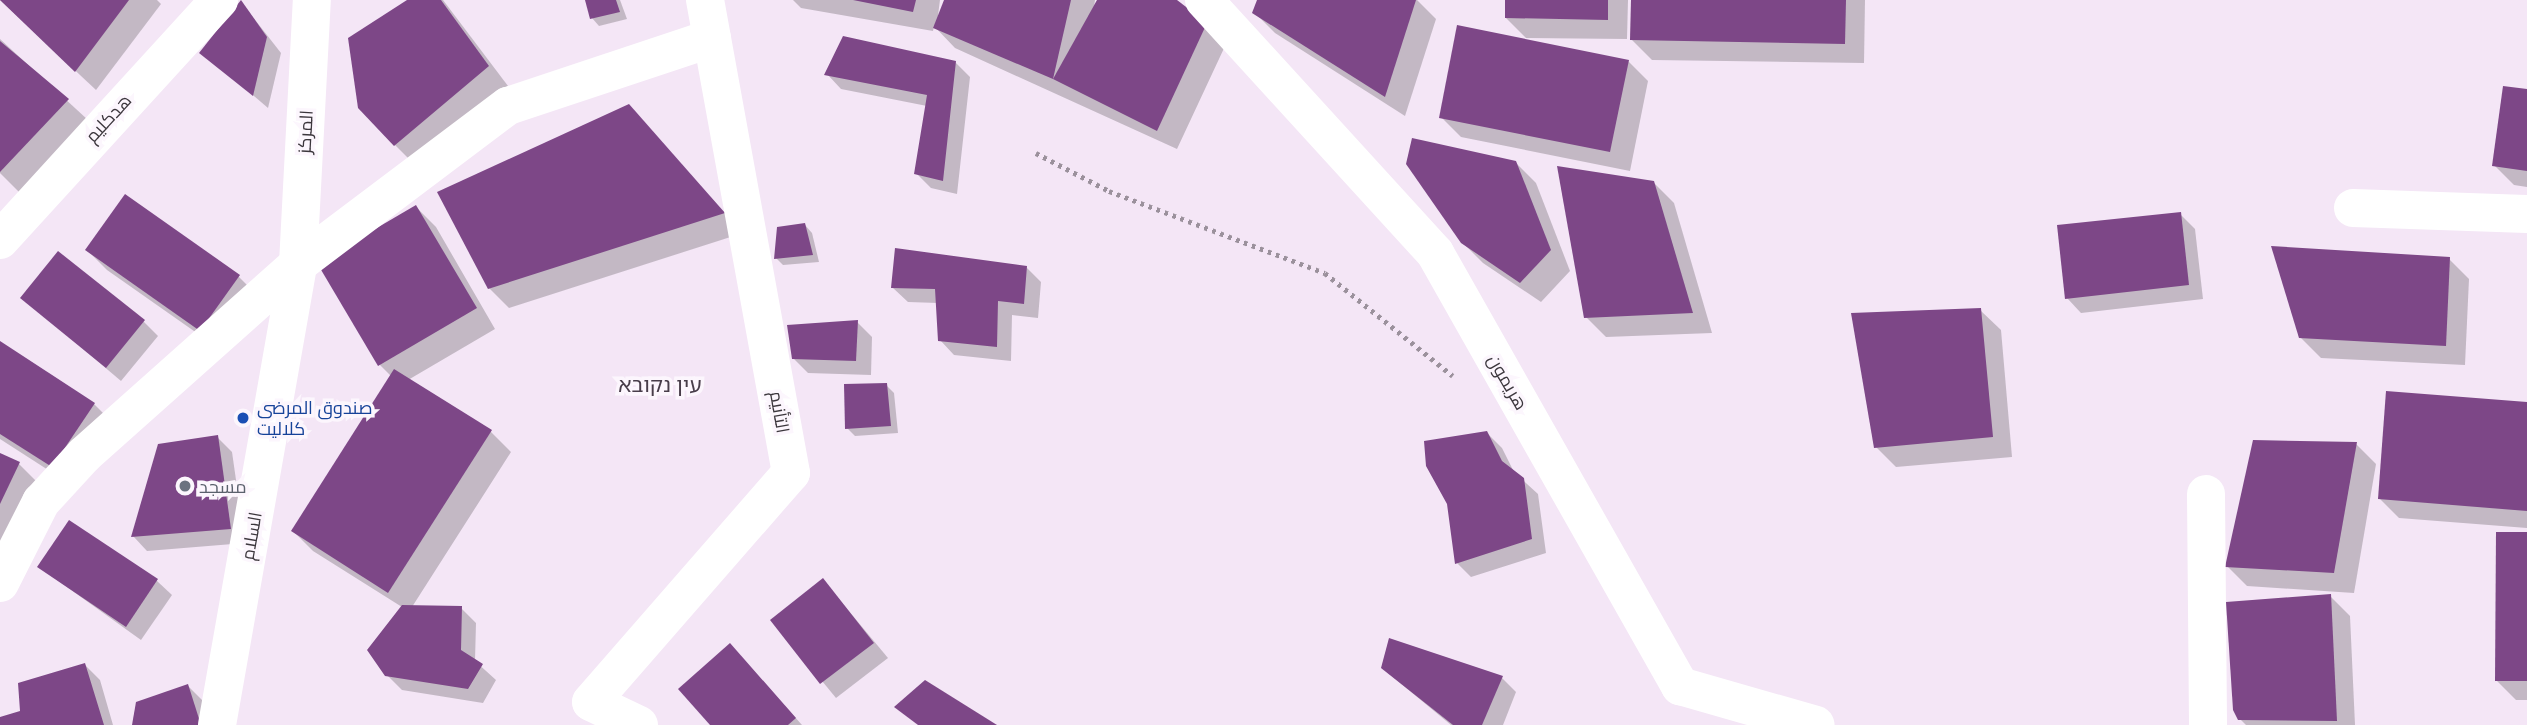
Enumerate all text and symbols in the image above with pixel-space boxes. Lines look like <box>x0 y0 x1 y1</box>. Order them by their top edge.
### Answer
street label: هدكليم <box>80 89 136 147</box>
street label: المركز <box>293 109 317 155</box>
street label: هريمون <box>1484 350 1532 414</box>
district label: עין נקובא <box>618 371 702 397</box>
street label: التأنيم <box>766 389 794 435</box>
place label: صندوق المرضى كلاليت <box>257 397 373 440</box>
marker: صندوق المرضى كلاليت <box>235 410 251 426</box>
place label: مسجد <box>199 475 247 497</box>
marker: مسجد <box>177 478 193 494</box>
street label: السلام <box>236 510 266 562</box>

